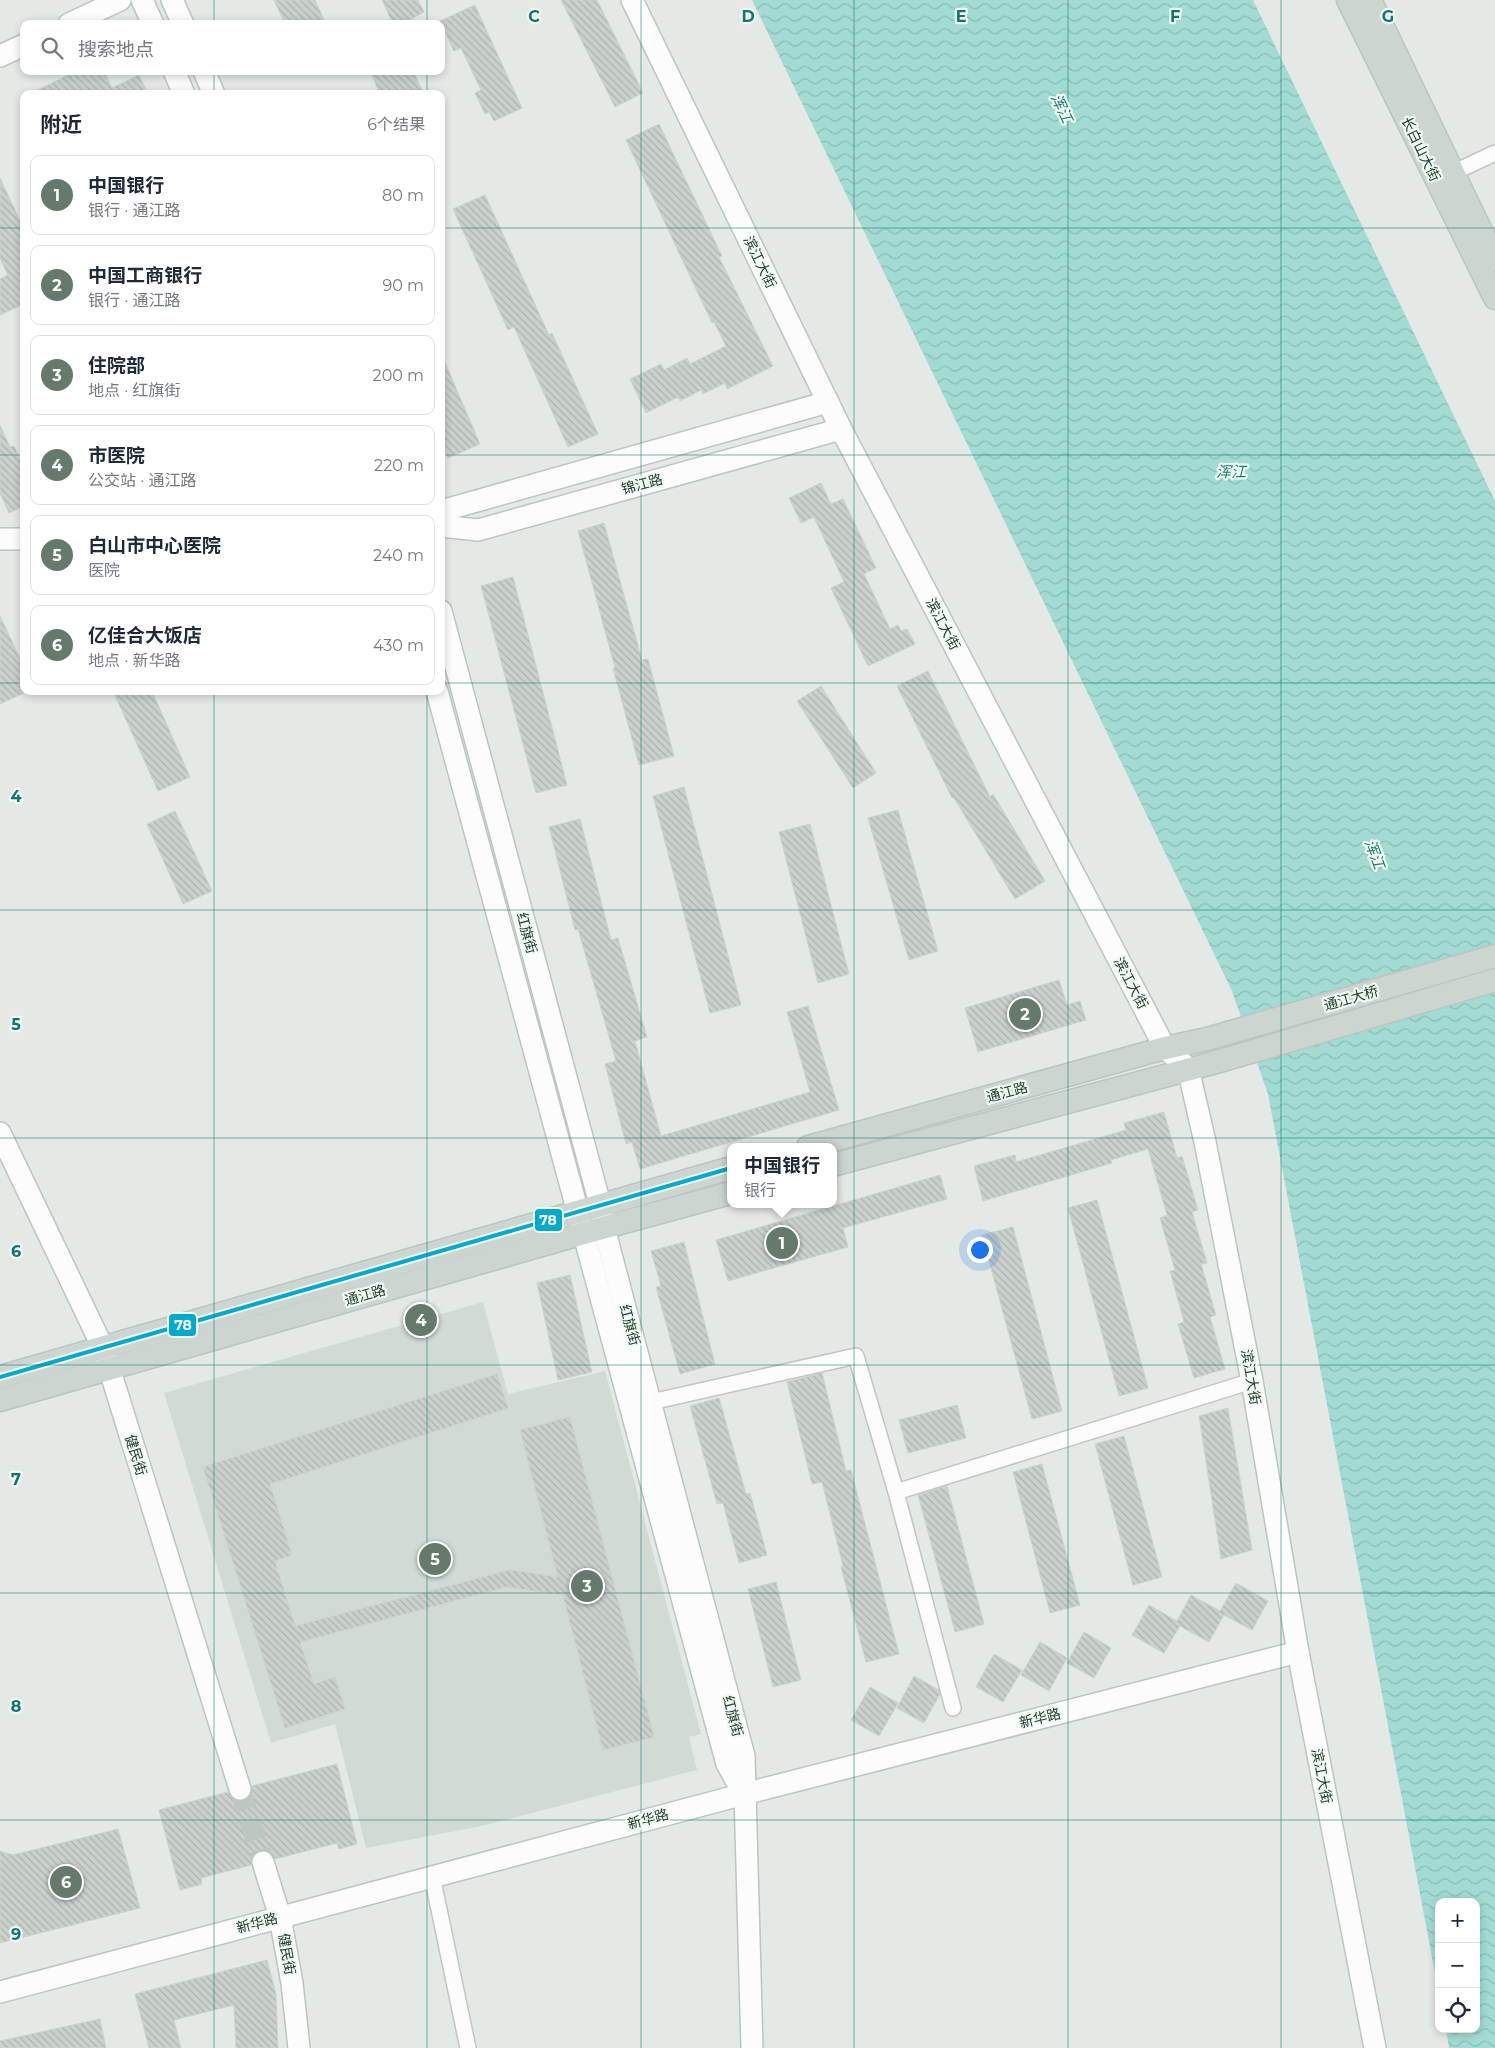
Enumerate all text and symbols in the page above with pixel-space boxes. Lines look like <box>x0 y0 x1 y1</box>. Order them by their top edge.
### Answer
text: C <box>528 7 540 26</box>
text: D <box>741 7 755 26</box>
text: E <box>956 7 966 26</box>
text: F <box>1170 7 1180 26</box>
text: G <box>1382 7 1394 26</box>
search box <box>20 20 445 75</box>
icon: search <box>38 34 66 62</box>
text: 搜索地点 <box>78 38 154 61</box>
water label: 浑江 <box>1047 90 1078 127</box>
text: 附近 <box>40 112 82 137</box>
street label: 长白山大街 <box>1398 114 1444 184</box>
text: 6个结果 <box>367 115 425 134</box>
text: 中国银行 <box>88 174 164 197</box>
text: 1 <box>54 186 60 205</box>
text: 80 m <box>382 186 424 205</box>
text: 银行 · 通江路 <box>88 201 180 220</box>
street label: 滨江大街 <box>740 233 780 291</box>
text: 中国工商银行 <box>88 264 202 287</box>
text: 2 <box>52 276 62 295</box>
text: 90 m <box>382 276 424 295</box>
text: 银行 · 通江路 <box>88 291 180 310</box>
text: 住院部 <box>88 354 145 377</box>
text: 3 <box>52 366 62 385</box>
text: 200 m <box>373 366 424 385</box>
text: 地点 · 红旗街 <box>88 381 180 400</box>
text: 市医院 <box>88 444 145 467</box>
text: 4 <box>51 456 63 475</box>
text: 220 m <box>374 456 424 475</box>
water label: 浑江 <box>1216 462 1248 481</box>
street label: 锦江路 <box>619 470 665 498</box>
text: 公交站 · 通江路 <box>88 471 196 490</box>
text: 白山市中心医院 <box>88 534 221 557</box>
text: 5 <box>52 546 62 565</box>
text: 240 m <box>373 546 424 565</box>
text: 医院 <box>88 561 120 580</box>
street label: 滨江大街 <box>922 595 964 653</box>
text: 亿佳合大饭店 <box>88 624 202 647</box>
text: 6 <box>52 636 62 655</box>
text: 430 m <box>373 636 424 655</box>
text: 地点 · 新华路 <box>88 651 180 670</box>
text: 4 <box>10 787 22 806</box>
water label: 浑江 <box>1361 837 1390 873</box>
street label: 红旗街 <box>513 910 541 956</box>
street label: 滨江大街 <box>1110 954 1152 1012</box>
street label: 通江大桥 <box>1322 982 1380 1014</box>
pin: 2 <box>1009 995 1041 1033</box>
text: 5 <box>11 1015 21 1034</box>
street label: 通江路 <box>984 1078 1030 1106</box>
popup <box>727 1143 837 1208</box>
text: 中国银行 <box>744 1154 820 1177</box>
text: 银行 <box>744 1181 776 1200</box>
line badge: 78 <box>534 1208 563 1232</box>
text: 78 <box>539 1211 557 1229</box>
pin: 1 <box>766 1224 798 1262</box>
your location <box>967 1237 993 1263</box>
text: 6 <box>11 1242 21 1261</box>
street label: 通江路 <box>342 1281 388 1309</box>
pin: 4 <box>405 1301 437 1339</box>
street label: 红旗街 <box>616 1302 644 1348</box>
line badge: 78 <box>168 1313 197 1337</box>
text: 78 <box>174 1316 192 1334</box>
street label: 滨江大街 <box>1237 1348 1265 1406</box>
street label: 健民街 <box>121 1432 151 1478</box>
text: 7 <box>11 1470 21 1489</box>
pin: 5 <box>419 1540 451 1578</box>
pin: 3 <box>571 1567 603 1605</box>
street label: 红旗街 <box>719 1693 747 1739</box>
text: 8 <box>11 1697 21 1716</box>
street label: 新华路 <box>1017 1704 1063 1732</box>
street label: 滨江大街 <box>1308 1747 1336 1805</box>
street label: 新华路 <box>625 1805 671 1833</box>
pin: 6 <box>50 1863 82 1901</box>
map controls <box>1435 1898 1480 2033</box>
button: + <box>1435 1898 1480 1943</box>
street label: 新华路 <box>234 1909 280 1937</box>
text: 9 <box>11 1925 21 1944</box>
street label: 健民街 <box>274 1932 300 1976</box>
button: − <box>1435 1943 1480 1988</box>
button: locate <box>1435 1988 1480 2033</box>

